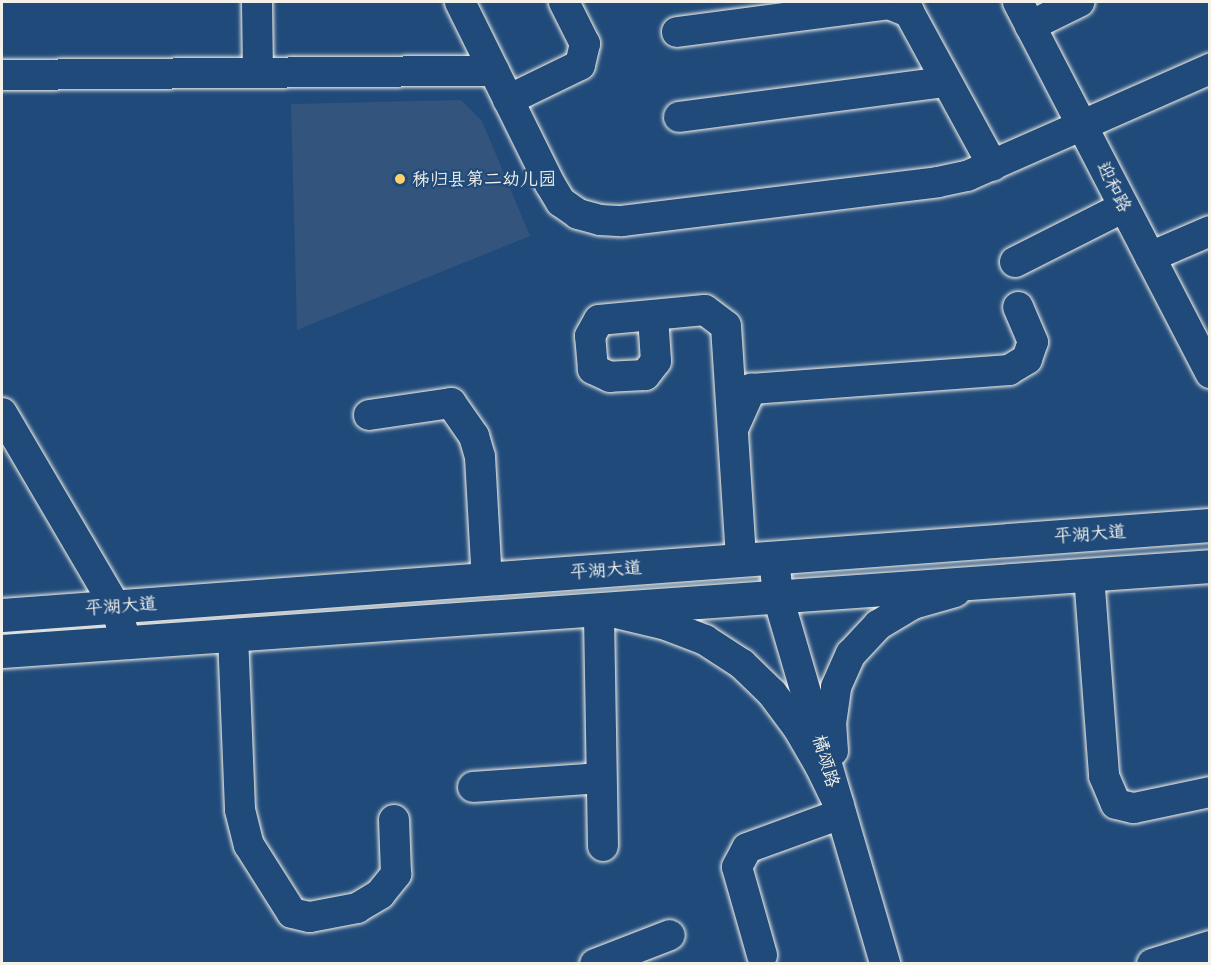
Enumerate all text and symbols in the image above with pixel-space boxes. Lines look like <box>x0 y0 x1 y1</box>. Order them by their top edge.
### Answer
street label: 迎和路 <box>1092 158 1136 216</box>
place label: 秭归县第二幼儿园 <box>412 168 556 190</box>
marker: 秭归县第二幼儿园 <box>393 172 407 186</box>
street label: 平湖大道 <box>1053 521 1127 547</box>
street label: 平湖大道 <box>569 557 643 583</box>
street label: 平湖大道 <box>84 593 158 619</box>
street label: 橘颂路 <box>808 732 844 790</box>

